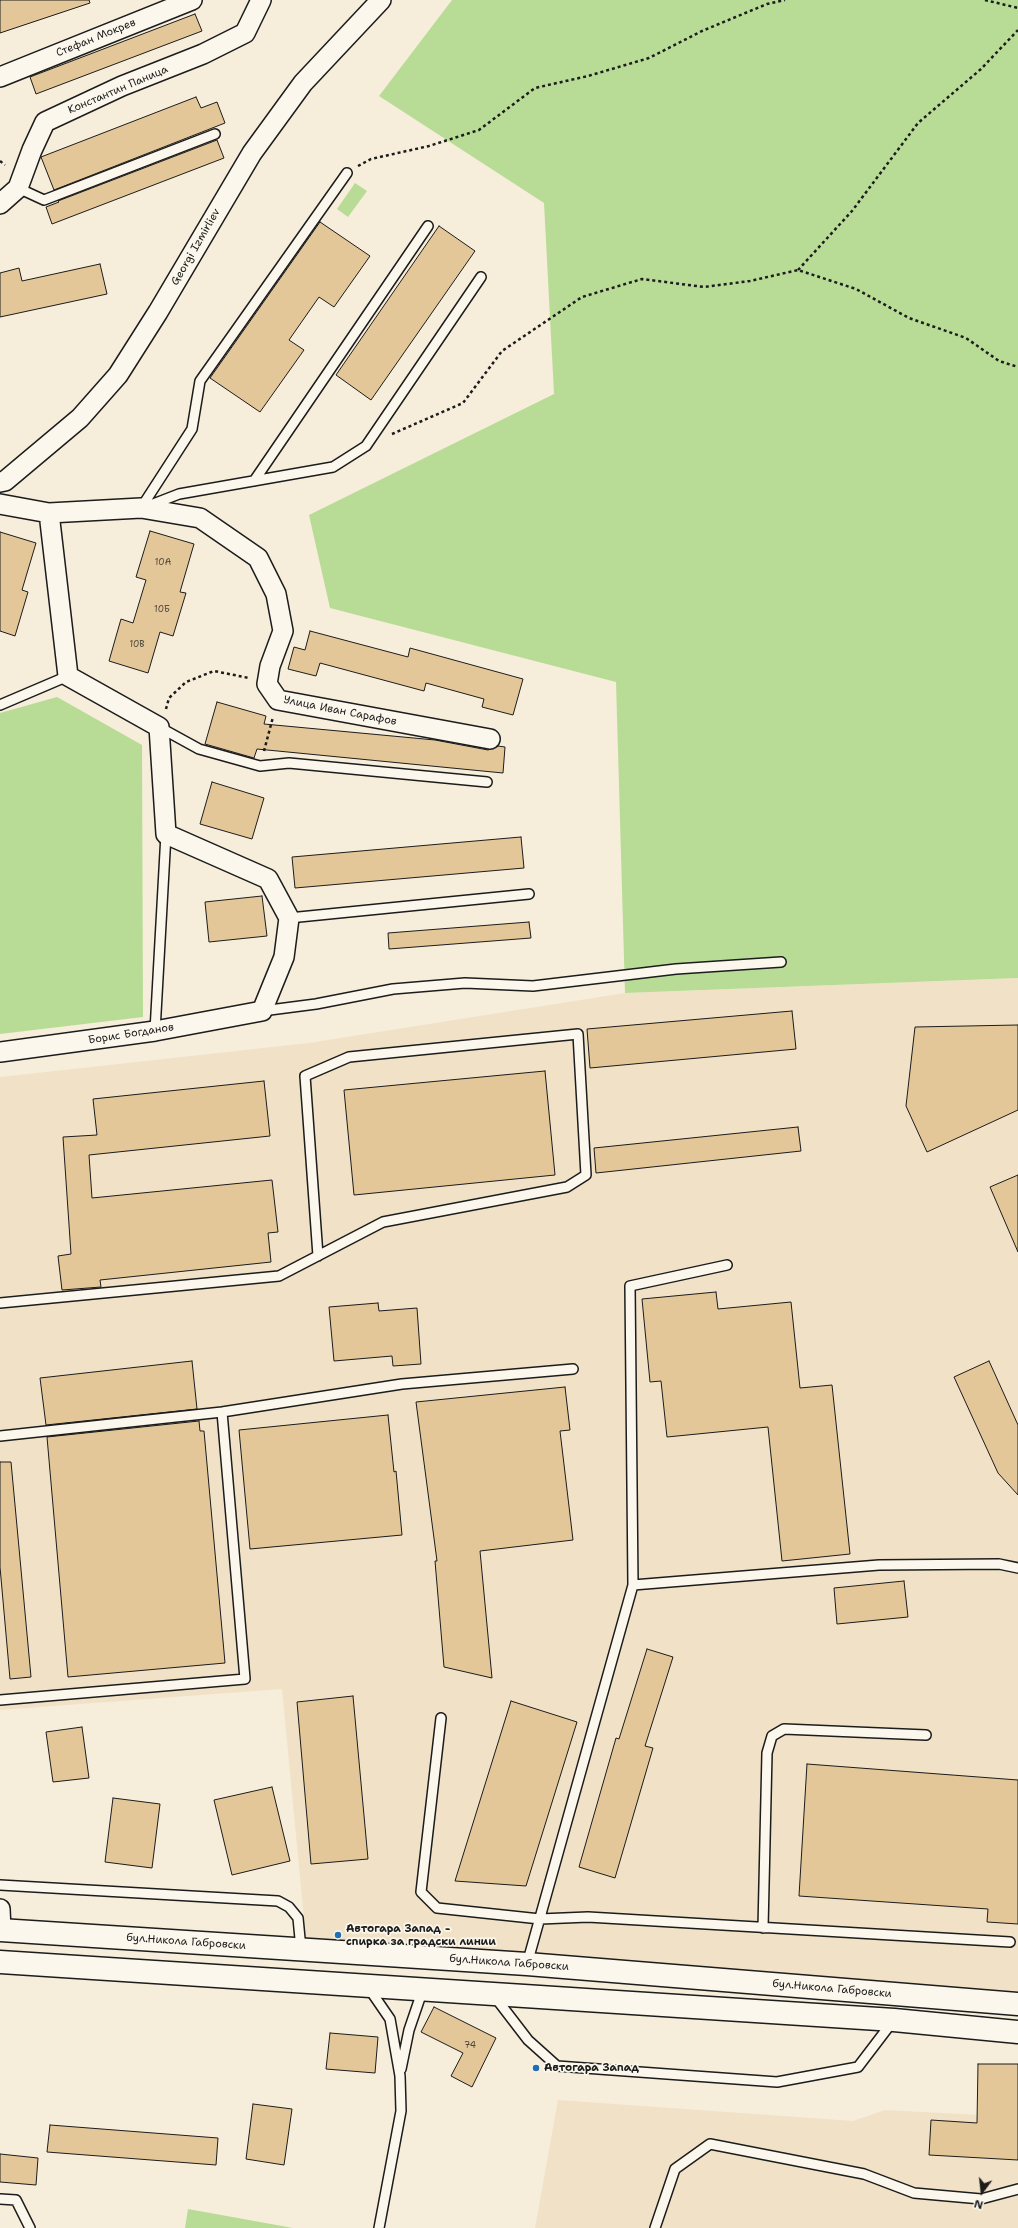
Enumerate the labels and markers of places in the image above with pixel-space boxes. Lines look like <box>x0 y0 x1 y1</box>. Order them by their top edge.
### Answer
place label: Автогара Запад - спирка за градски линии <box>346 1922 496 1948</box>
marker: Автогара Запад - спирка за градски линии <box>333 1930 343 1940</box>
place label: Автогара Запад <box>544 2061 639 2075</box>
marker: Автогара Запад <box>531 2063 541 2073</box>

